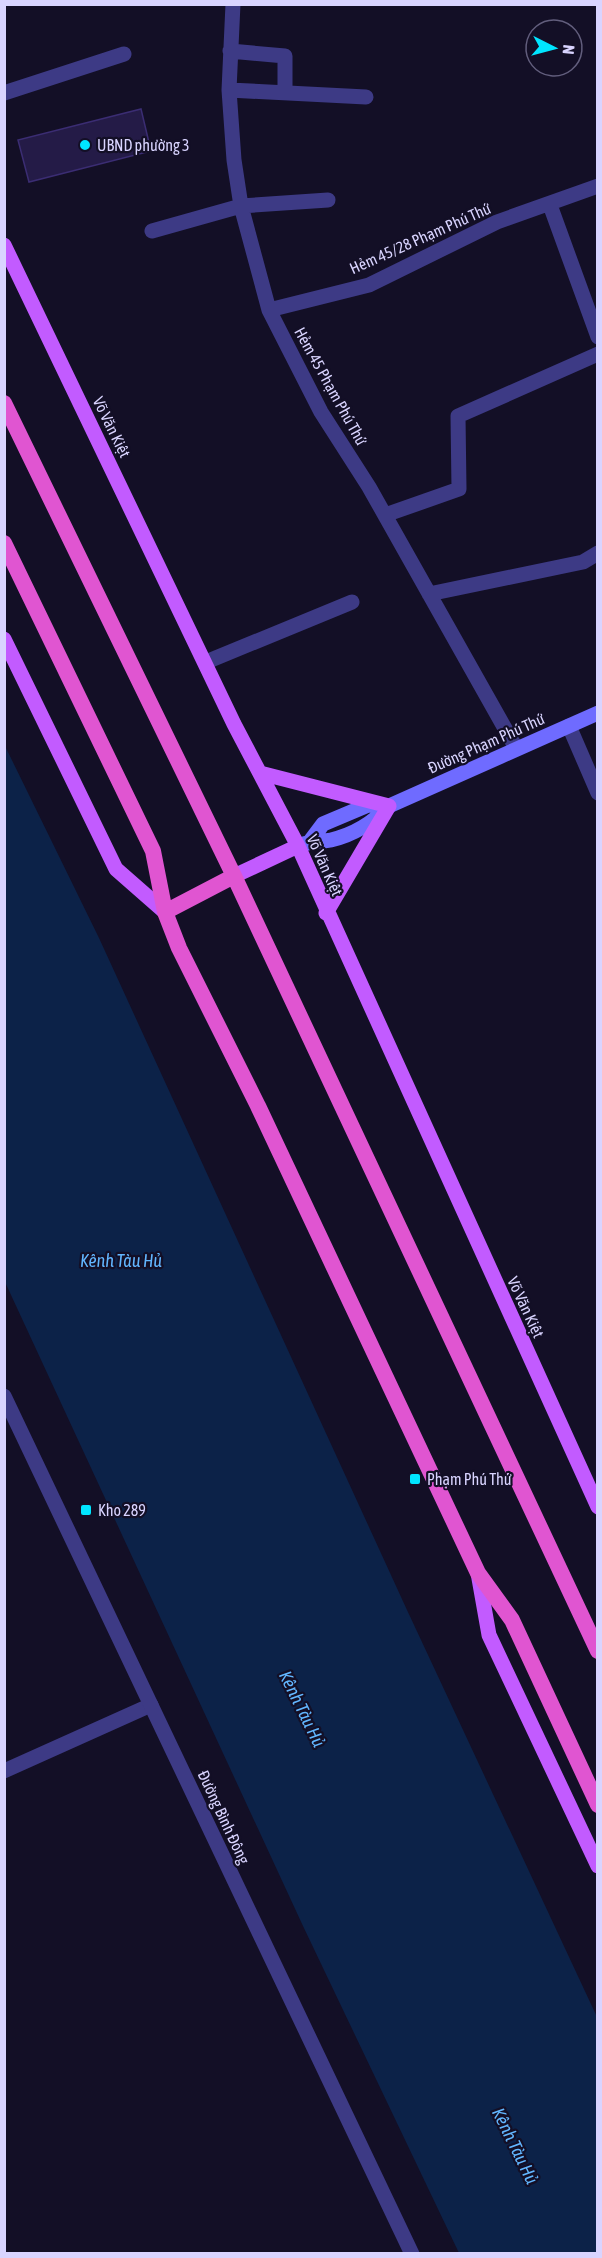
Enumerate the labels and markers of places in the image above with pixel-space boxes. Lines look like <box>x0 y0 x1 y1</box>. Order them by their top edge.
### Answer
place label: UBND phường 3 <box>97 136 190 155</box>
marker: UBND phường 3 <box>78 138 92 152</box>
place label: Phạm Phú Thứ <box>427 1470 512 1488</box>
marker: Phạm Phú Thứ <box>408 1472 422 1486</box>
place label: Kho 289 <box>98 1501 146 1519</box>
marker: Kho 289 <box>79 1503 93 1517</box>

